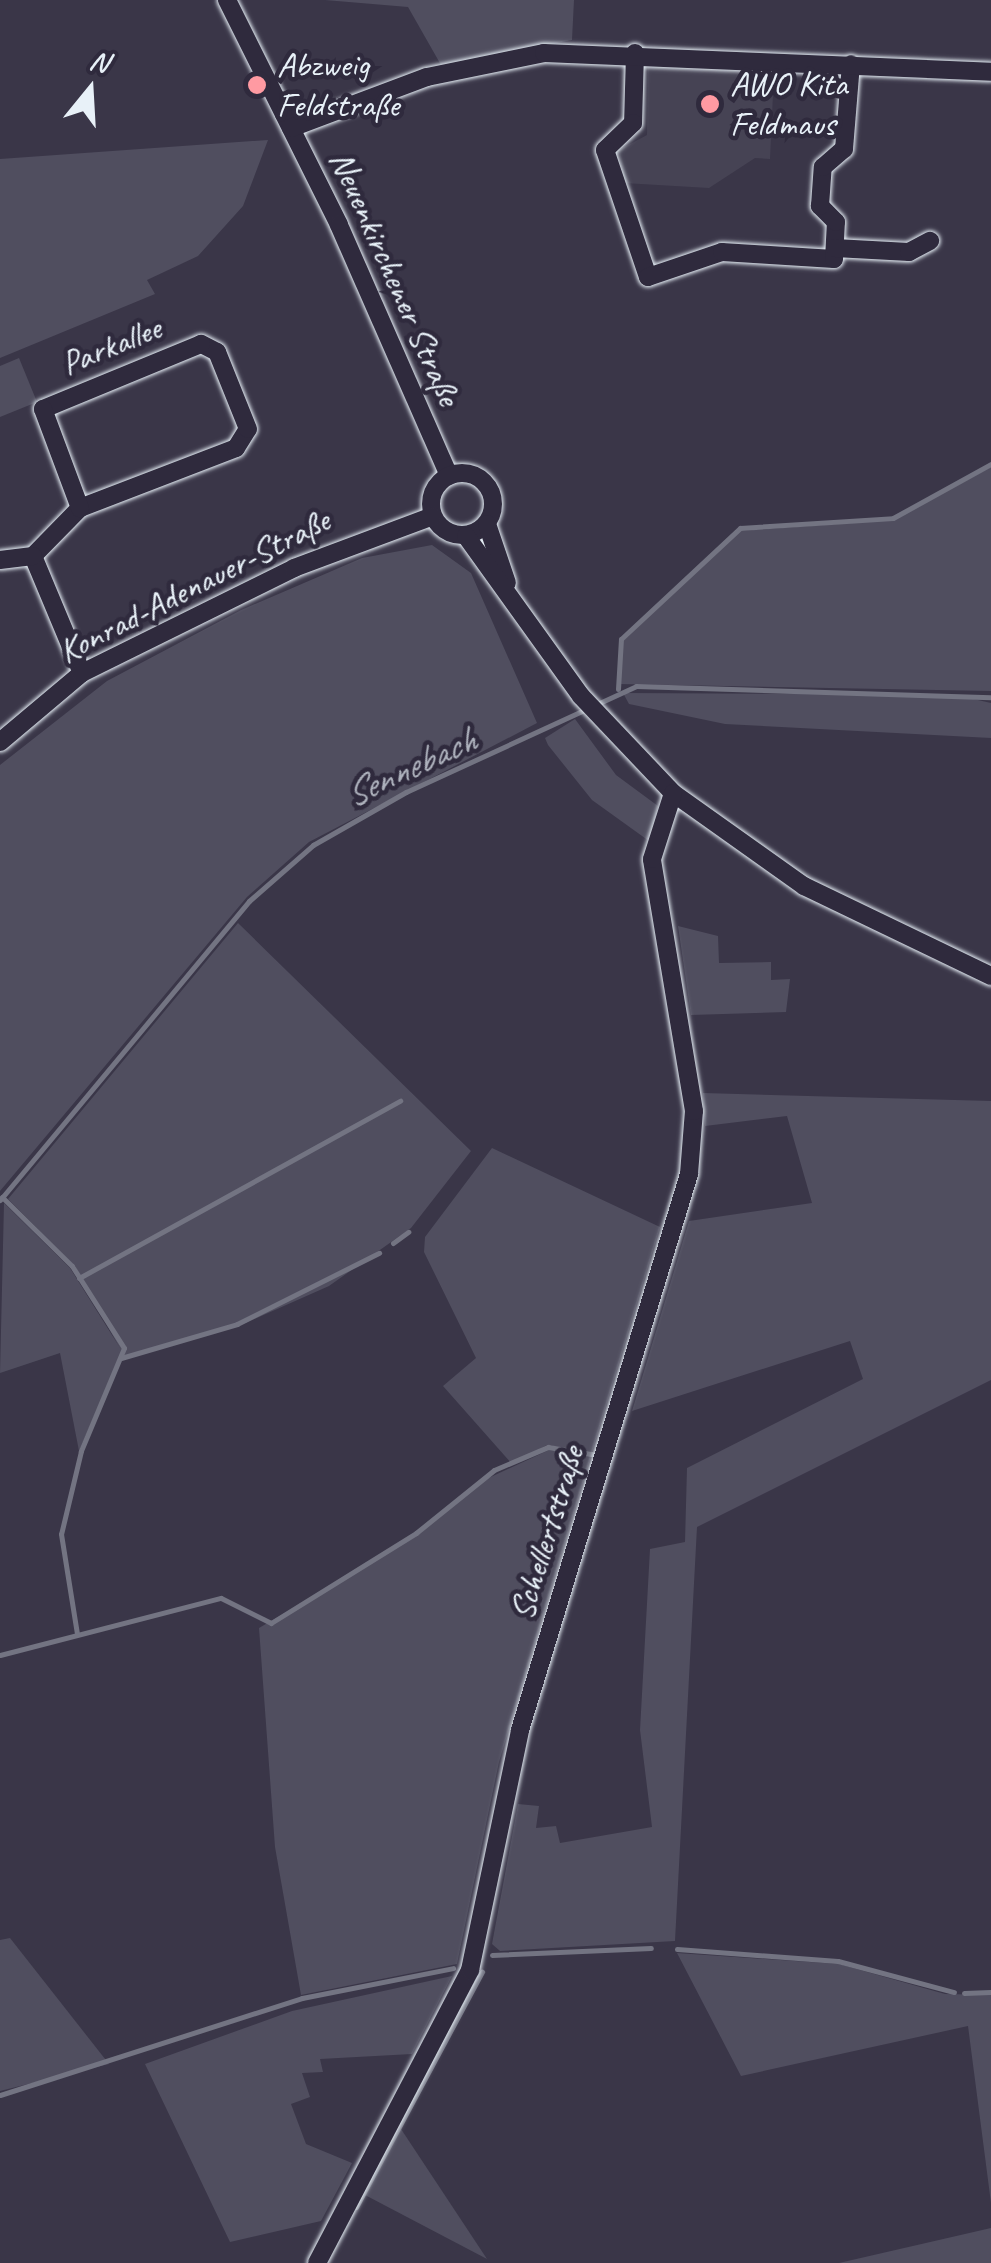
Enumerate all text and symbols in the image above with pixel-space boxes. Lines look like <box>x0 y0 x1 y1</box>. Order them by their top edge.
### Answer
north arrow <box>40 40 140 140</box>
text: N <box>86 42 113 80</box>
place label: Abzweig Feldstraße <box>277 44 399 126</box>
place label: AWO Kita Feldmaus <box>730 63 848 145</box>
marker: Abzweig Feldstraße <box>246 74 268 96</box>
marker: AWO Kita Feldmaus <box>699 93 721 115</box>
street label: Neuenkirchener Straße <box>320 144 470 412</box>
street label: Parkallee <box>55 307 167 385</box>
street label: Konrad-Adenauer-Straße <box>51 499 337 673</box>
water label: Sennebach <box>337 717 483 817</box>
street label: Schellertstraße <box>501 1441 593 1625</box>

